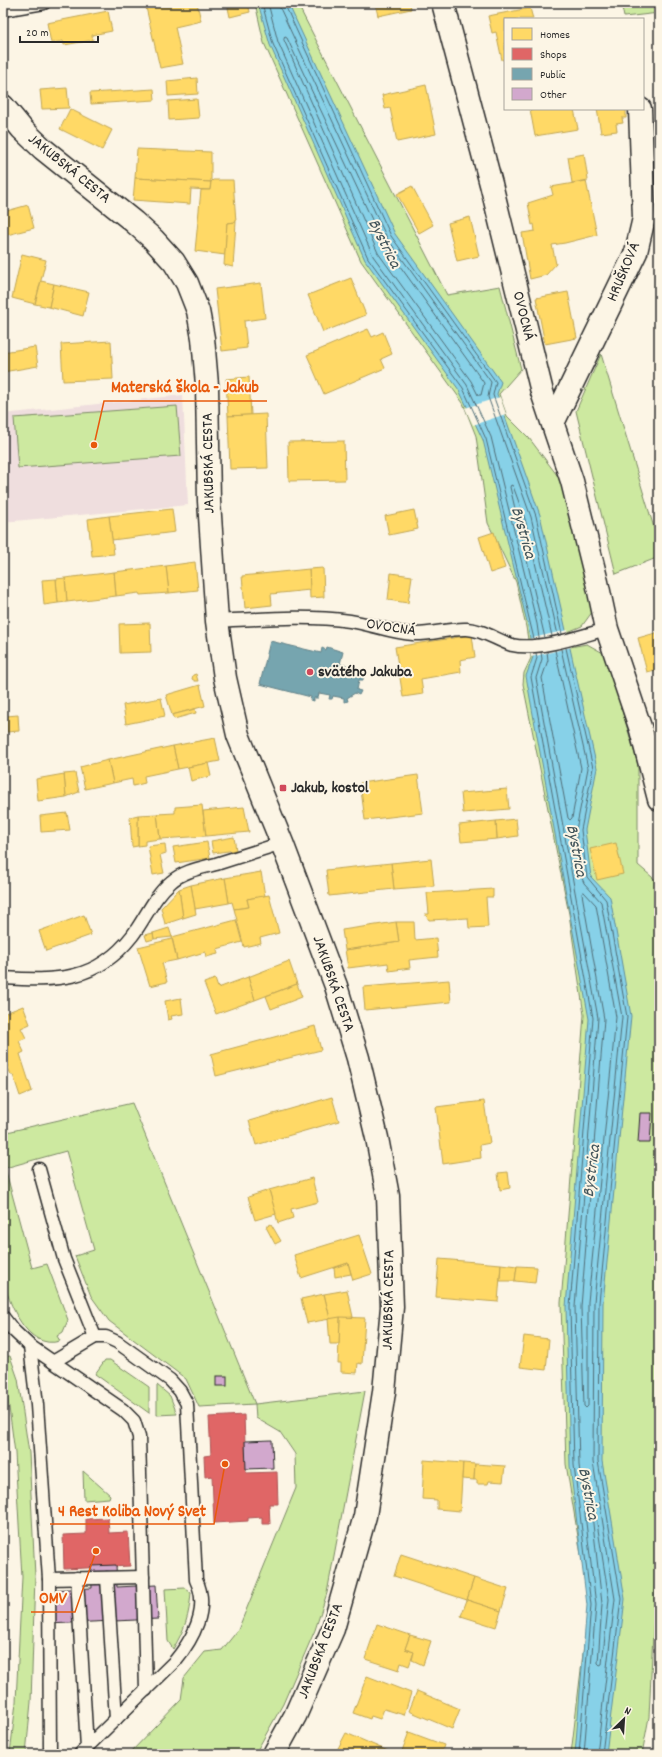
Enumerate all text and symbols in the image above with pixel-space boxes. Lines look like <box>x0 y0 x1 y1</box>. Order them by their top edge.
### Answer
scale bar <box>20 18 98 44</box>
legend <box>504 18 644 110</box>
text: 20 m <box>26 25 49 42</box>
text: Homes <box>540 27 570 44</box>
text: Shops <box>540 47 567 64</box>
text: Public <box>540 67 566 84</box>
text: Other <box>540 87 567 104</box>
street label: JAKUBSKÁ CESTA <box>23 128 116 210</box>
water label: Bystrica <box>360 215 406 274</box>
street label: HRUŠKOVÁ <box>601 239 647 305</box>
street label: OVOCNÁ <box>506 289 540 343</box>
callout: Materská škola - Jakub <box>104 372 267 401</box>
text: Materská škola - Jakub <box>111 377 260 401</box>
street label: JAKUBSKÁ CESTA <box>197 412 221 514</box>
water label: Bystrica <box>503 504 541 563</box>
street label: OVOCNÁ <box>364 613 418 643</box>
place label: svätého Jakuba <box>318 661 413 684</box>
marker: svätého Jakuba <box>305 667 315 677</box>
place label: Jakub, kostol <box>291 777 369 800</box>
marker: Jakub, kostol <box>278 783 288 793</box>
water label: Bystrica <box>558 823 592 880</box>
street label: JAKUBSKÁ CESTA <box>306 933 360 1036</box>
water label: Bystrica <box>578 1142 608 1199</box>
street label: JAKUBSKÁ CESTA <box>377 1249 401 1351</box>
water label: Bystrica <box>570 1466 604 1523</box>
callout: 4 Rest Koliba Nový Svet <box>50 1495 214 1524</box>
text: 4 Rest Koliba Nový Svet <box>58 1501 207 1525</box>
callout: OMV <box>31 1583 75 1612</box>
text: OMV <box>39 1588 68 1612</box>
street label: JAKUBSKÁ CESTA <box>292 1599 350 1702</box>
north arrow <box>604 1699 644 1739</box>
text: N <box>622 1703 634 1720</box>

